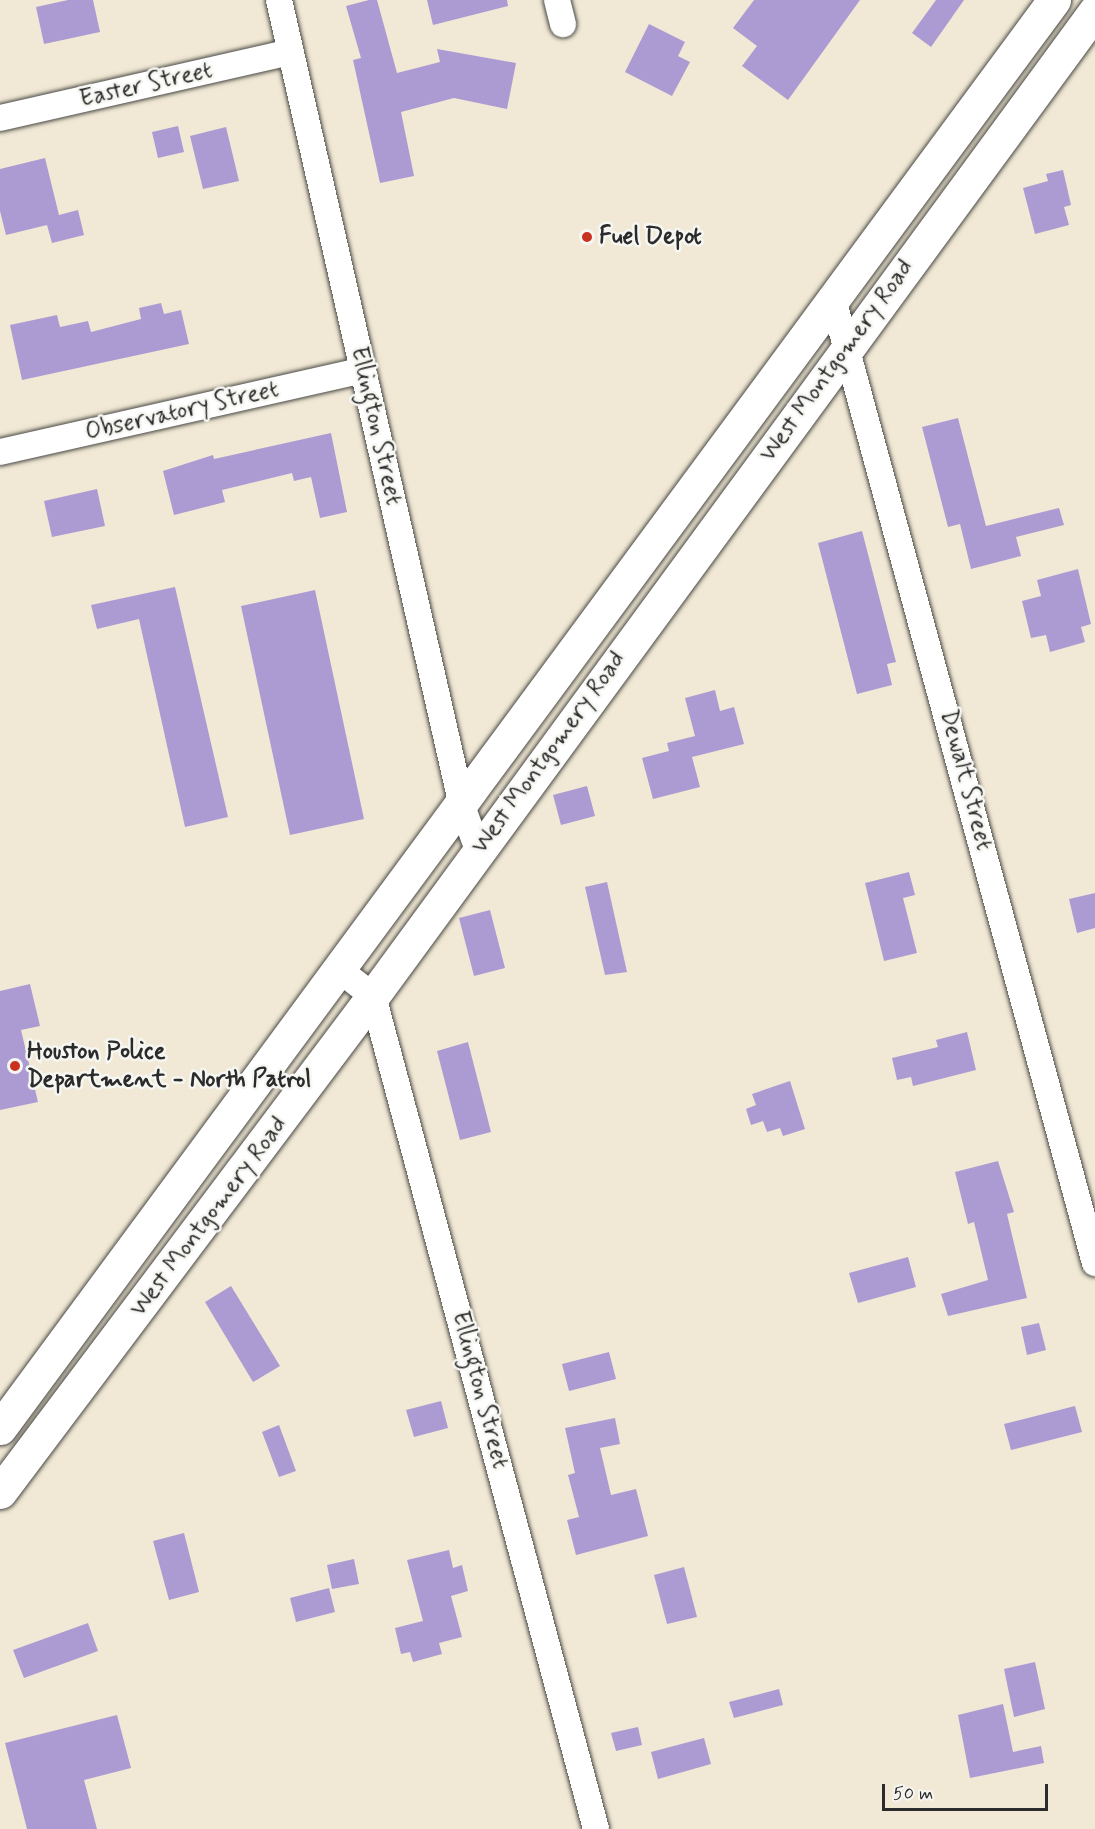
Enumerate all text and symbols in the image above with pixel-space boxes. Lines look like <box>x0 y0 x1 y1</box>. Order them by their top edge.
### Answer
street label: Easter Street <box>75 55 217 115</box>
place label: Fuel Depot <box>599 223 703 251</box>
marker: Fuel Depot <box>580 230 594 244</box>
street label: West Montgomery Road <box>754 254 920 468</box>
street label: Ellington Street <box>343 342 409 510</box>
street label: Observatory Street <box>81 374 283 448</box>
street label: West Montgomery Road <box>466 646 632 860</box>
street label: Dewalt Street <box>933 705 999 855</box>
place label: Houston Police Department - North Patrol <box>27 1038 311 1094</box>
marker: Houston Police Department - North Patrol <box>8 1059 22 1073</box>
street label: West Montgomery Road <box>124 1111 294 1323</box>
street label: Ellington Street <box>445 1306 515 1474</box>
scale bar <box>885 1772 1052 1810</box>
text: 50 m <box>893 1782 933 1806</box>

